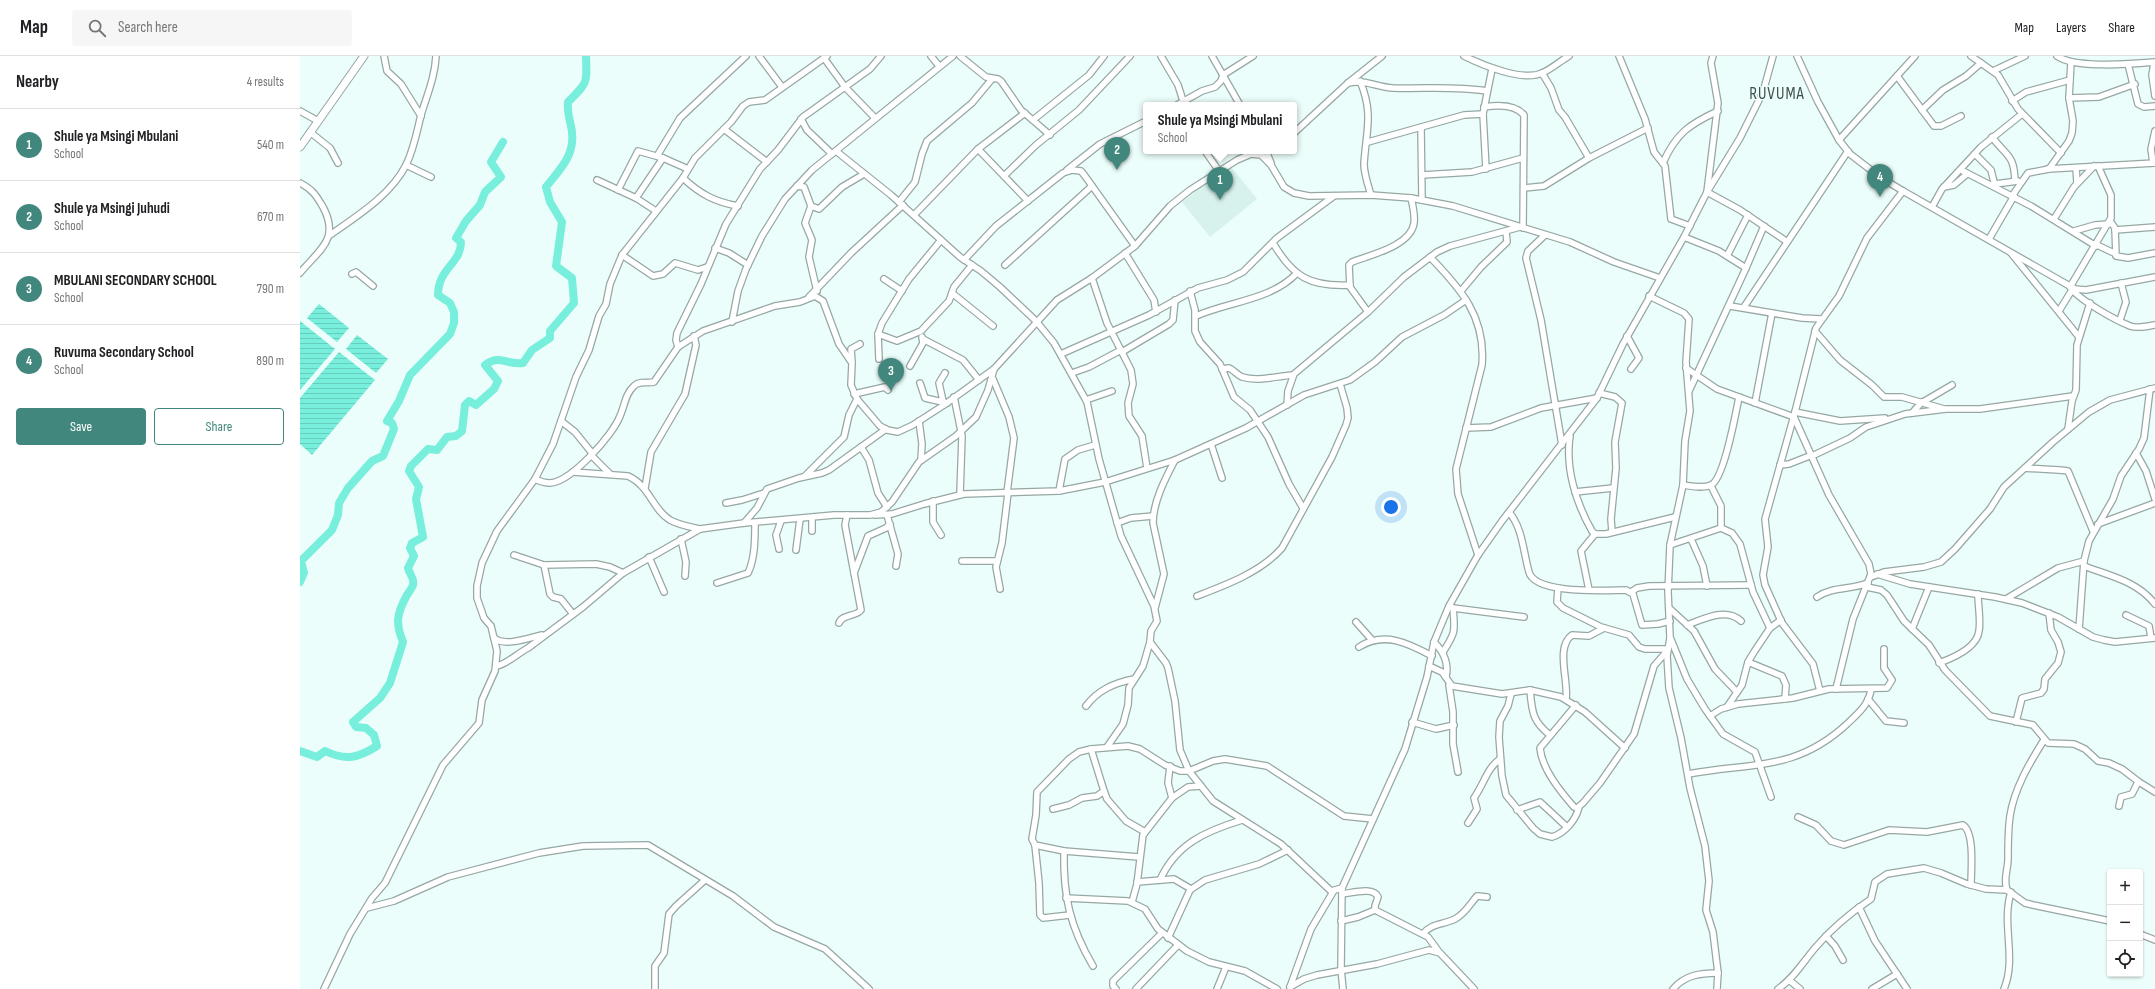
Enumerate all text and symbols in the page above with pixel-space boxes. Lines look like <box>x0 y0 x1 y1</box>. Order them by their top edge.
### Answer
search box <box>72 10 352 46</box>
text: Map <box>20 16 48 39</box>
icon: search <box>86 17 108 39</box>
text: Search here <box>118 18 178 37</box>
text: Map <box>2014 19 2034 36</box>
text: Layers <box>2056 19 2086 36</box>
text: Share <box>2108 19 2135 36</box>
text: Nearby <box>16 72 59 92</box>
text: 4 results <box>247 74 284 90</box>
district label: RUVUMA <box>1749 84 1805 104</box>
popup <box>1143 102 1297 154</box>
text: Shule ya Msingi Mbulani <box>1158 111 1282 130</box>
text: Shule ya Msingi Mbulani <box>54 127 178 146</box>
text: School <box>1158 130 1187 146</box>
text: 1 <box>26 137 32 153</box>
text: 540 m <box>257 137 284 153</box>
pin: 2 <box>1104 137 1130 170</box>
text: School <box>54 146 84 162</box>
pin: 4 <box>1867 164 1893 197</box>
pin: 1 <box>1207 167 1233 200</box>
text: Shule ya Msingi Juhudi <box>54 199 170 218</box>
text: 2 <box>26 209 32 225</box>
text: 670 m <box>257 209 284 225</box>
text: School <box>54 218 84 234</box>
text: MBULANI SECONDARY SCHOOL <box>54 271 217 290</box>
text: 3 <box>26 281 32 297</box>
text: 790 m <box>257 281 284 297</box>
text: School <box>54 290 84 306</box>
text: Ruvuma Secondary School <box>54 343 194 362</box>
text: 4 <box>26 353 32 369</box>
text: 890 m <box>256 353 284 369</box>
pin: 3 <box>878 358 904 391</box>
text: School <box>54 362 84 378</box>
button: Save <box>16 408 146 445</box>
button: Share <box>154 408 284 445</box>
your location <box>1381 497 1401 517</box>
map controls <box>2107 869 2143 977</box>
button: + <box>2107 869 2143 905</box>
button: − <box>2107 905 2143 941</box>
button: locate <box>2107 941 2143 977</box>

